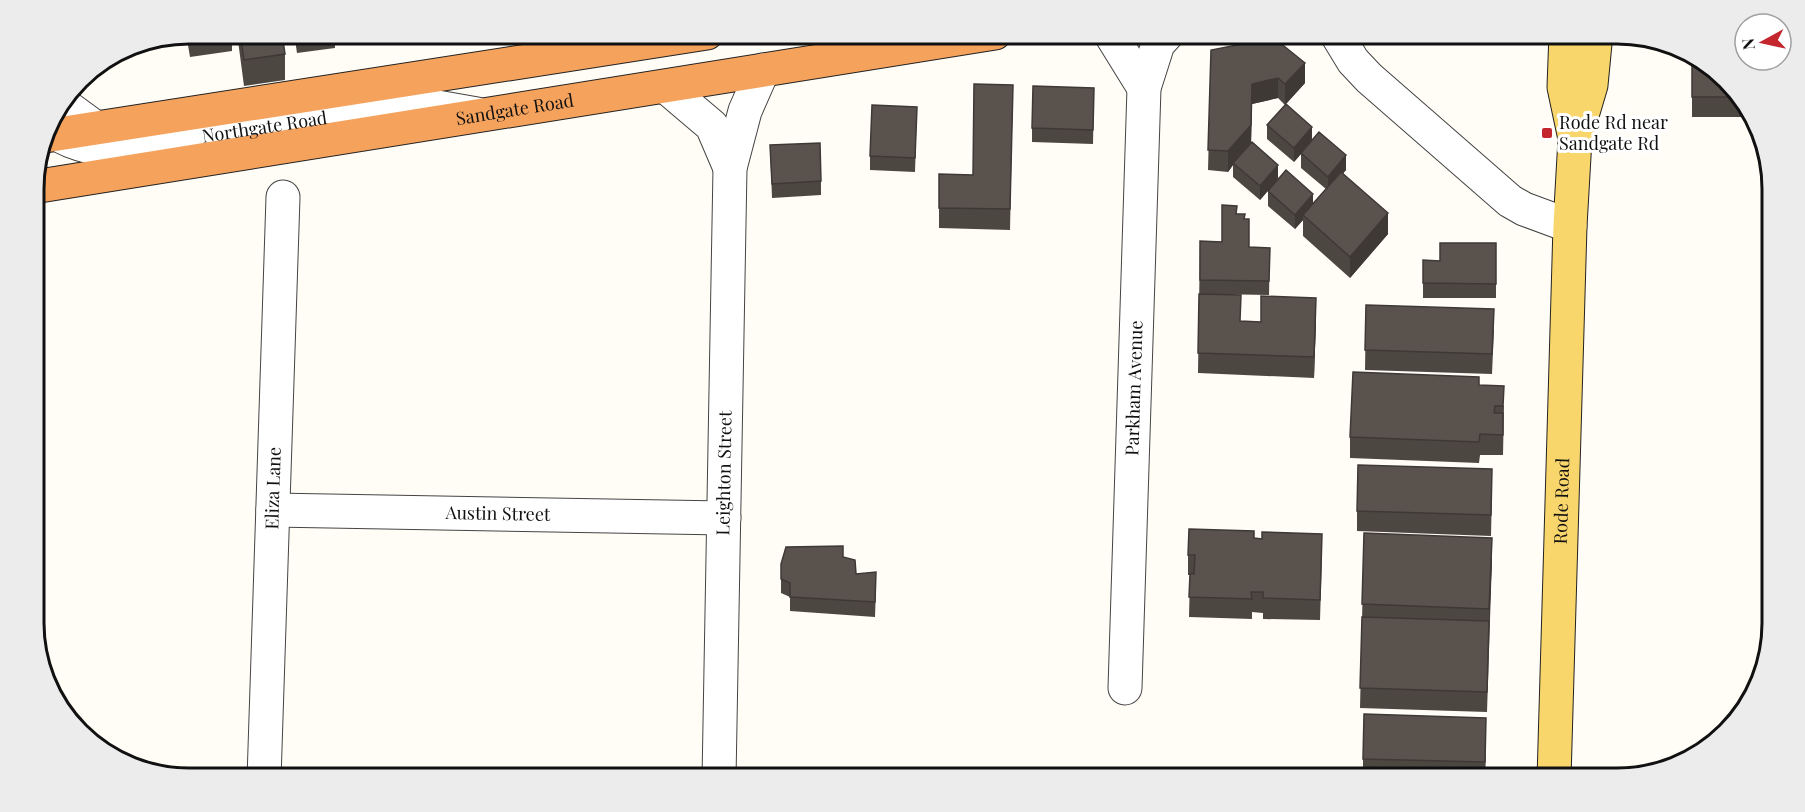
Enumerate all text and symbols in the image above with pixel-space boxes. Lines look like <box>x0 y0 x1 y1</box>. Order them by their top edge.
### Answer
north arrow <box>1733 12 1793 72</box>
text: N <box>1736 37 1759 51</box>
street label: Sandgate Road <box>454 88 576 130</box>
street label: Northgate Road <box>200 105 329 148</box>
place label: Rode Rd near Sandgate Rd <box>1559 110 1668 155</box>
marker: Rode Rd near Sandgate Rd <box>1540 126 1554 140</box>
street label: Parkham Avenue <box>1119 320 1148 456</box>
street label: Leighton Street <box>710 410 737 536</box>
street label: Eliza Lane <box>259 446 286 530</box>
street label: Rode Road <box>1548 457 1574 545</box>
street label: Austin Street <box>444 500 551 526</box>

